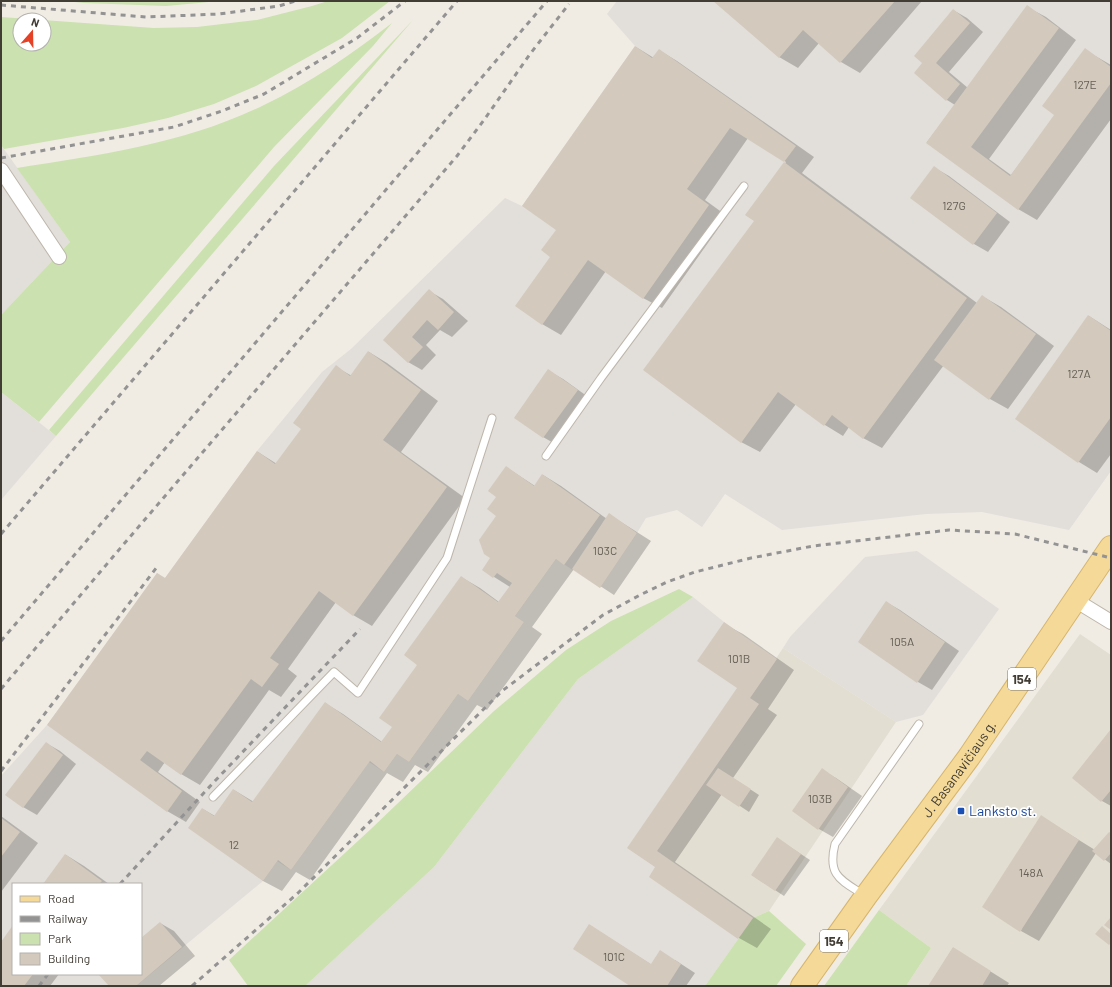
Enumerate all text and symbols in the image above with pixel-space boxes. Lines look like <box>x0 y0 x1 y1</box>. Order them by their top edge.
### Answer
north arrow <box>12 12 52 52</box>
text: N <box>30 15 41 29</box>
house number: 127E <box>1073 77 1097 91</box>
house number: 127G <box>942 198 966 212</box>
house number: 127A <box>1067 366 1091 380</box>
house number: 103C <box>593 543 617 557</box>
house number: 105A <box>890 634 914 648</box>
house number: 101B <box>728 651 750 665</box>
road number: 154 <box>1008 668 1036 690</box>
street label: J. Basanavičiaus g. <box>918 717 999 821</box>
house number: 103B <box>808 791 832 805</box>
place label: Lanksto st. <box>969 802 1036 819</box>
marker: Lanksto st. <box>956 806 966 816</box>
house number: 12 <box>229 837 239 851</box>
house number: 148A <box>1019 865 1043 879</box>
legend <box>12 883 142 975</box>
text: Road <box>48 891 75 905</box>
text: Railway <box>48 911 88 925</box>
road number: 154 <box>820 930 848 952</box>
text: Park <box>48 931 72 945</box>
house number: 101C <box>603 949 625 963</box>
text: Building <box>48 951 90 965</box>

